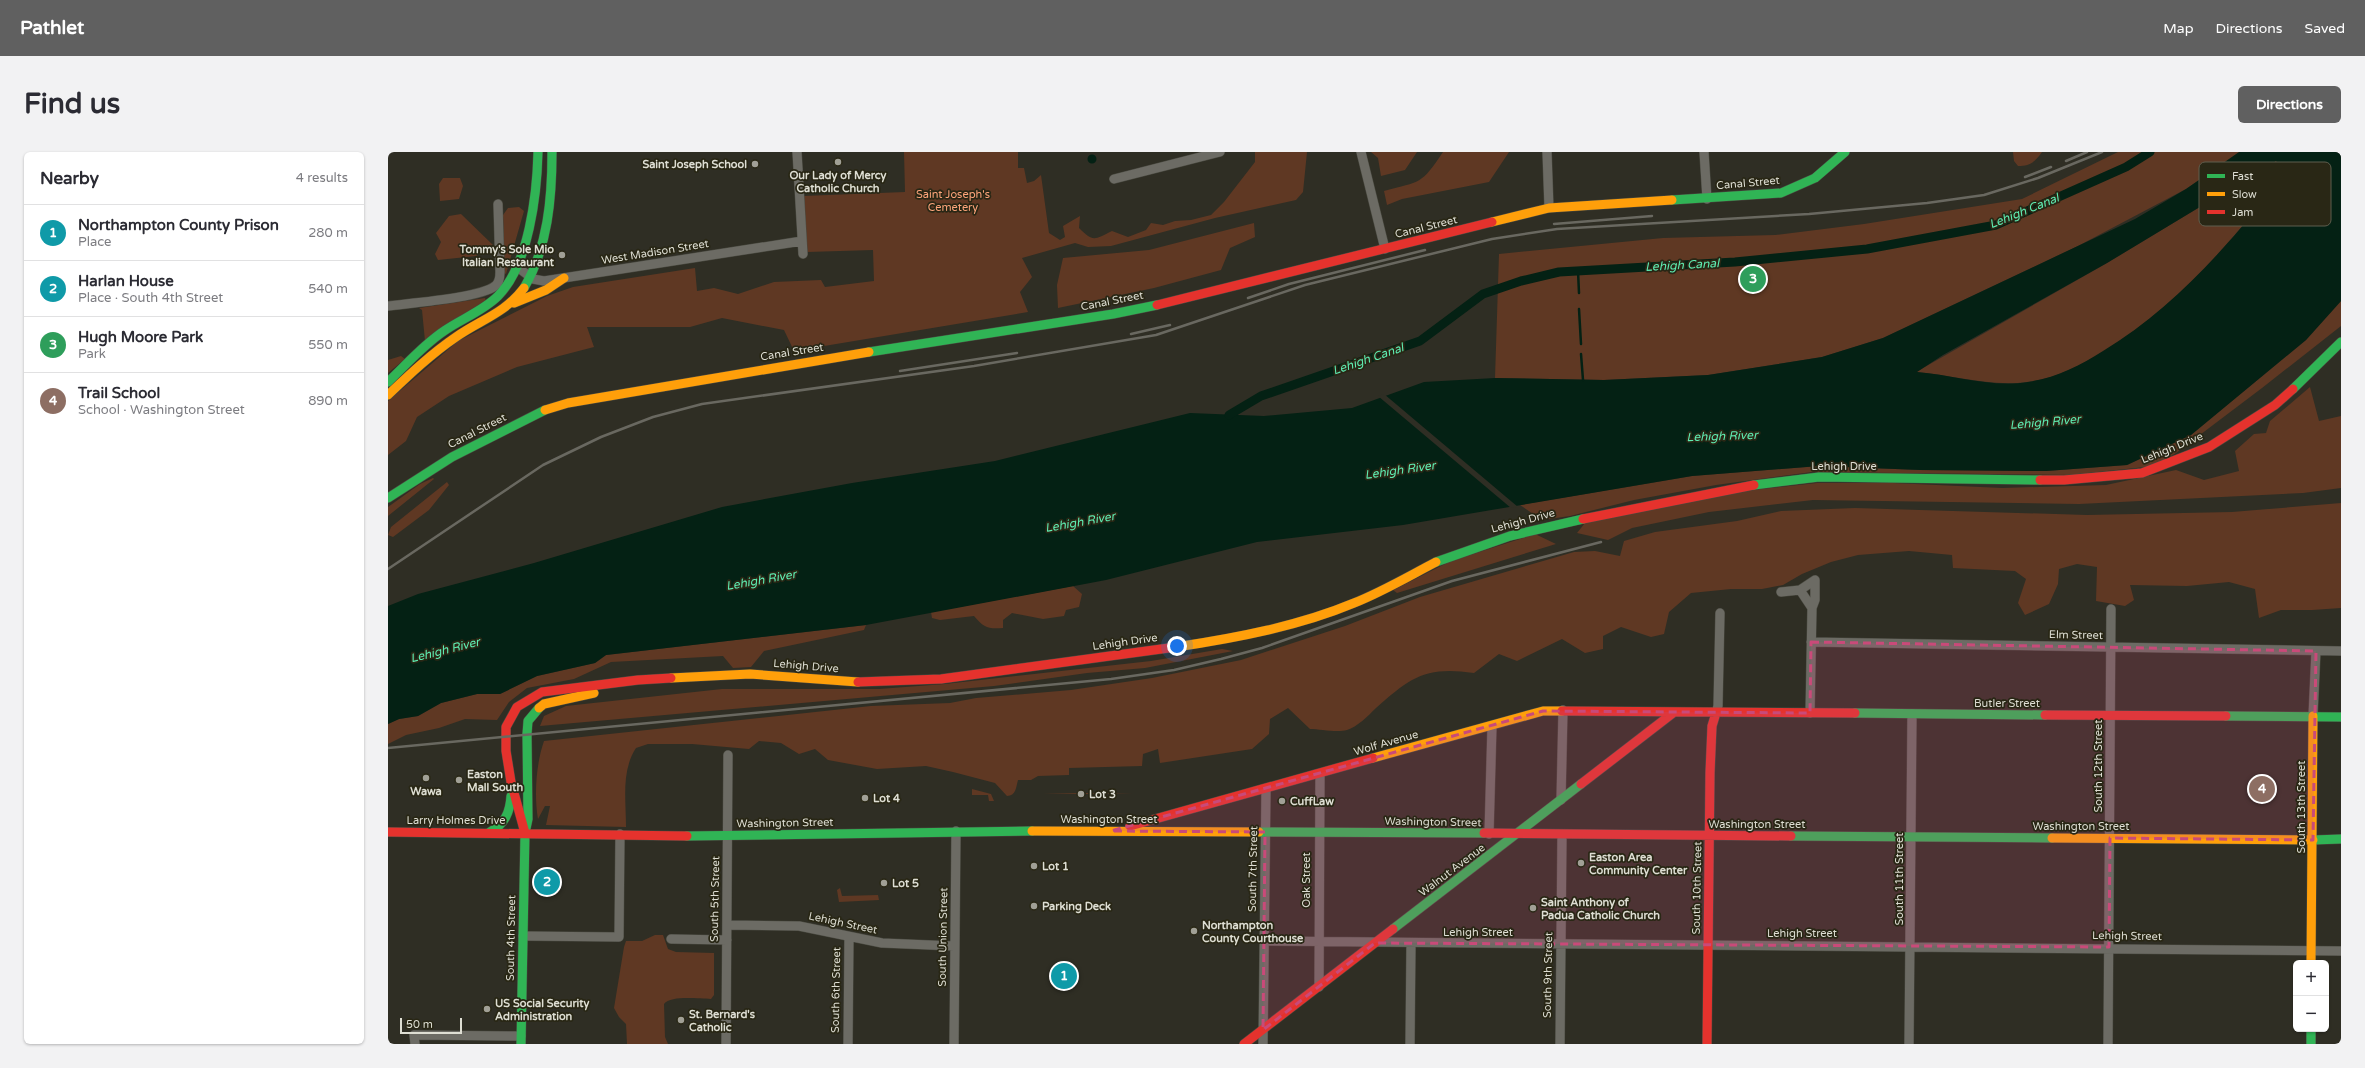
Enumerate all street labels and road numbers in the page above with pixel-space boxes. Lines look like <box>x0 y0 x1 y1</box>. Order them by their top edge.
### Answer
street label: Canal Street <box>1716 174 1780 192</box>
street label: Canal Street <box>1393 213 1459 241</box>
street label: West Madison Street <box>600 237 710 267</box>
street label: Canal Street <box>1079 289 1145 313</box>
street label: Canal Street <box>760 341 824 363</box>
street label: Canal Street <box>446 411 508 451</box>
street label: Lehigh Drive <box>2139 430 2205 466</box>
street label: Lehigh Drive <box>1811 460 1877 473</box>
street label: Lehigh Drive <box>1490 506 1556 536</box>
street label: Elm Street <box>2049 628 2103 642</box>
street label: Lehigh Drive <box>1092 631 1158 653</box>
street label: Lehigh Drive <box>773 657 839 675</box>
street label: Butler Street <box>1974 697 2040 710</box>
street label: South 12th Street <box>2092 720 2105 812</box>
street label: Wolf Avenue <box>1352 728 1420 758</box>
street label: South 13th Street <box>2295 761 2308 853</box>
street label: Washington Street <box>1060 813 1158 826</box>
street label: Larry Holmes Drive <box>407 814 505 827</box>
street label: Washington Street <box>1384 815 1482 829</box>
street label: Washington Street <box>736 816 834 830</box>
street label: Washington Street <box>1708 818 1806 831</box>
street label: Washington Street <box>2032 820 2130 833</box>
street label: South 7th Street <box>1246 826 1260 912</box>
street label: South 11th Street <box>1893 833 1906 925</box>
street label: Walnut Avenue <box>1416 841 1488 899</box>
street label: South 10th Street <box>1690 841 1704 935</box>
street label: Oak Street <box>1300 852 1313 908</box>
street label: South 5th Street <box>708 856 722 942</box>
street label: South Union Street <box>936 887 950 987</box>
street label: South 4th Street <box>504 895 518 981</box>
street label: Lehigh Street <box>807 909 879 937</box>
street label: Lehigh Street <box>1443 926 1513 939</box>
street label: Lehigh Street <box>1767 927 1837 940</box>
street label: Lehigh Street <box>2092 929 2162 943</box>
street label: South 9th Street <box>1541 932 1555 1018</box>
street label: South 6th Street <box>829 947 843 1033</box>

